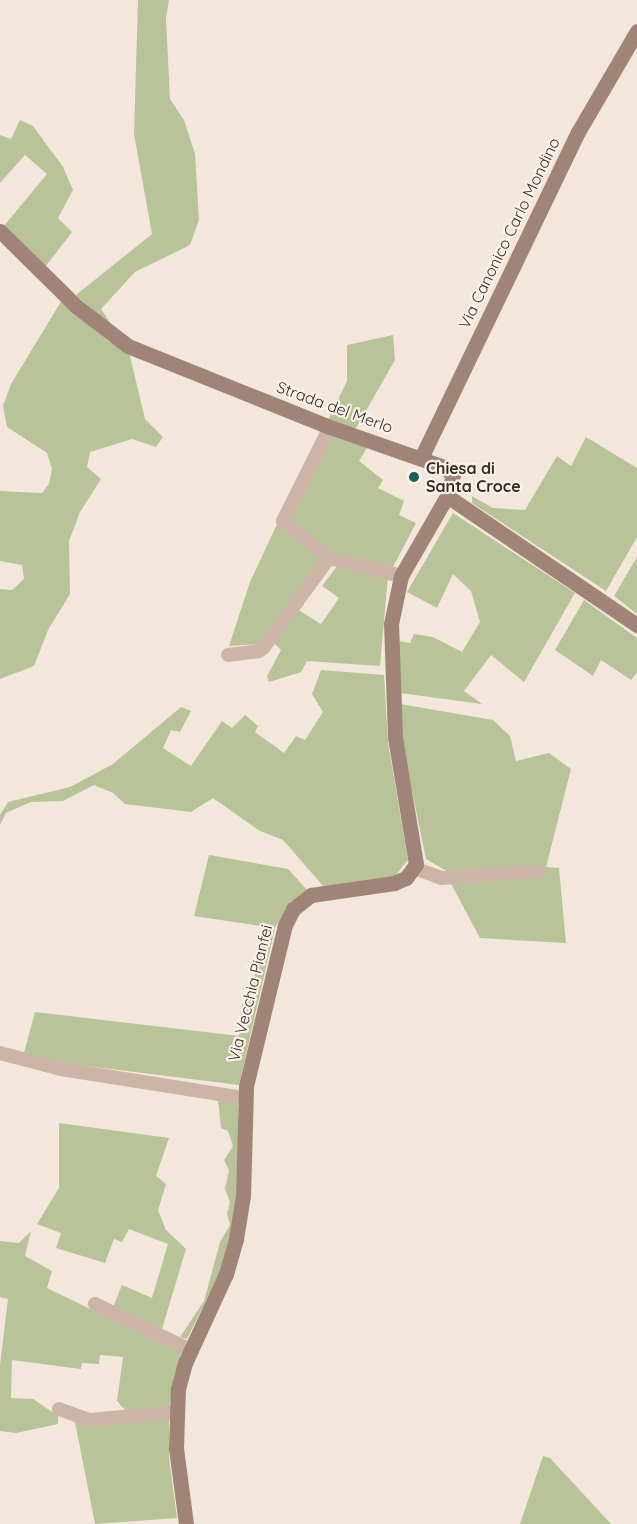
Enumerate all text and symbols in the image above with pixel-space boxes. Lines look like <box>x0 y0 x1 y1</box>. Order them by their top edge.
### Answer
street label: Via Canonico Carlo Mondino <box>454 134 564 332</box>
street label: Strada del Merlo <box>274 377 396 437</box>
place label: Chiesa di Santa Croce <box>426 458 521 496</box>
marker: Chiesa di Santa Croce <box>407 470 421 484</box>
street label: Via Vecchia Pianfei <box>224 923 276 1063</box>

